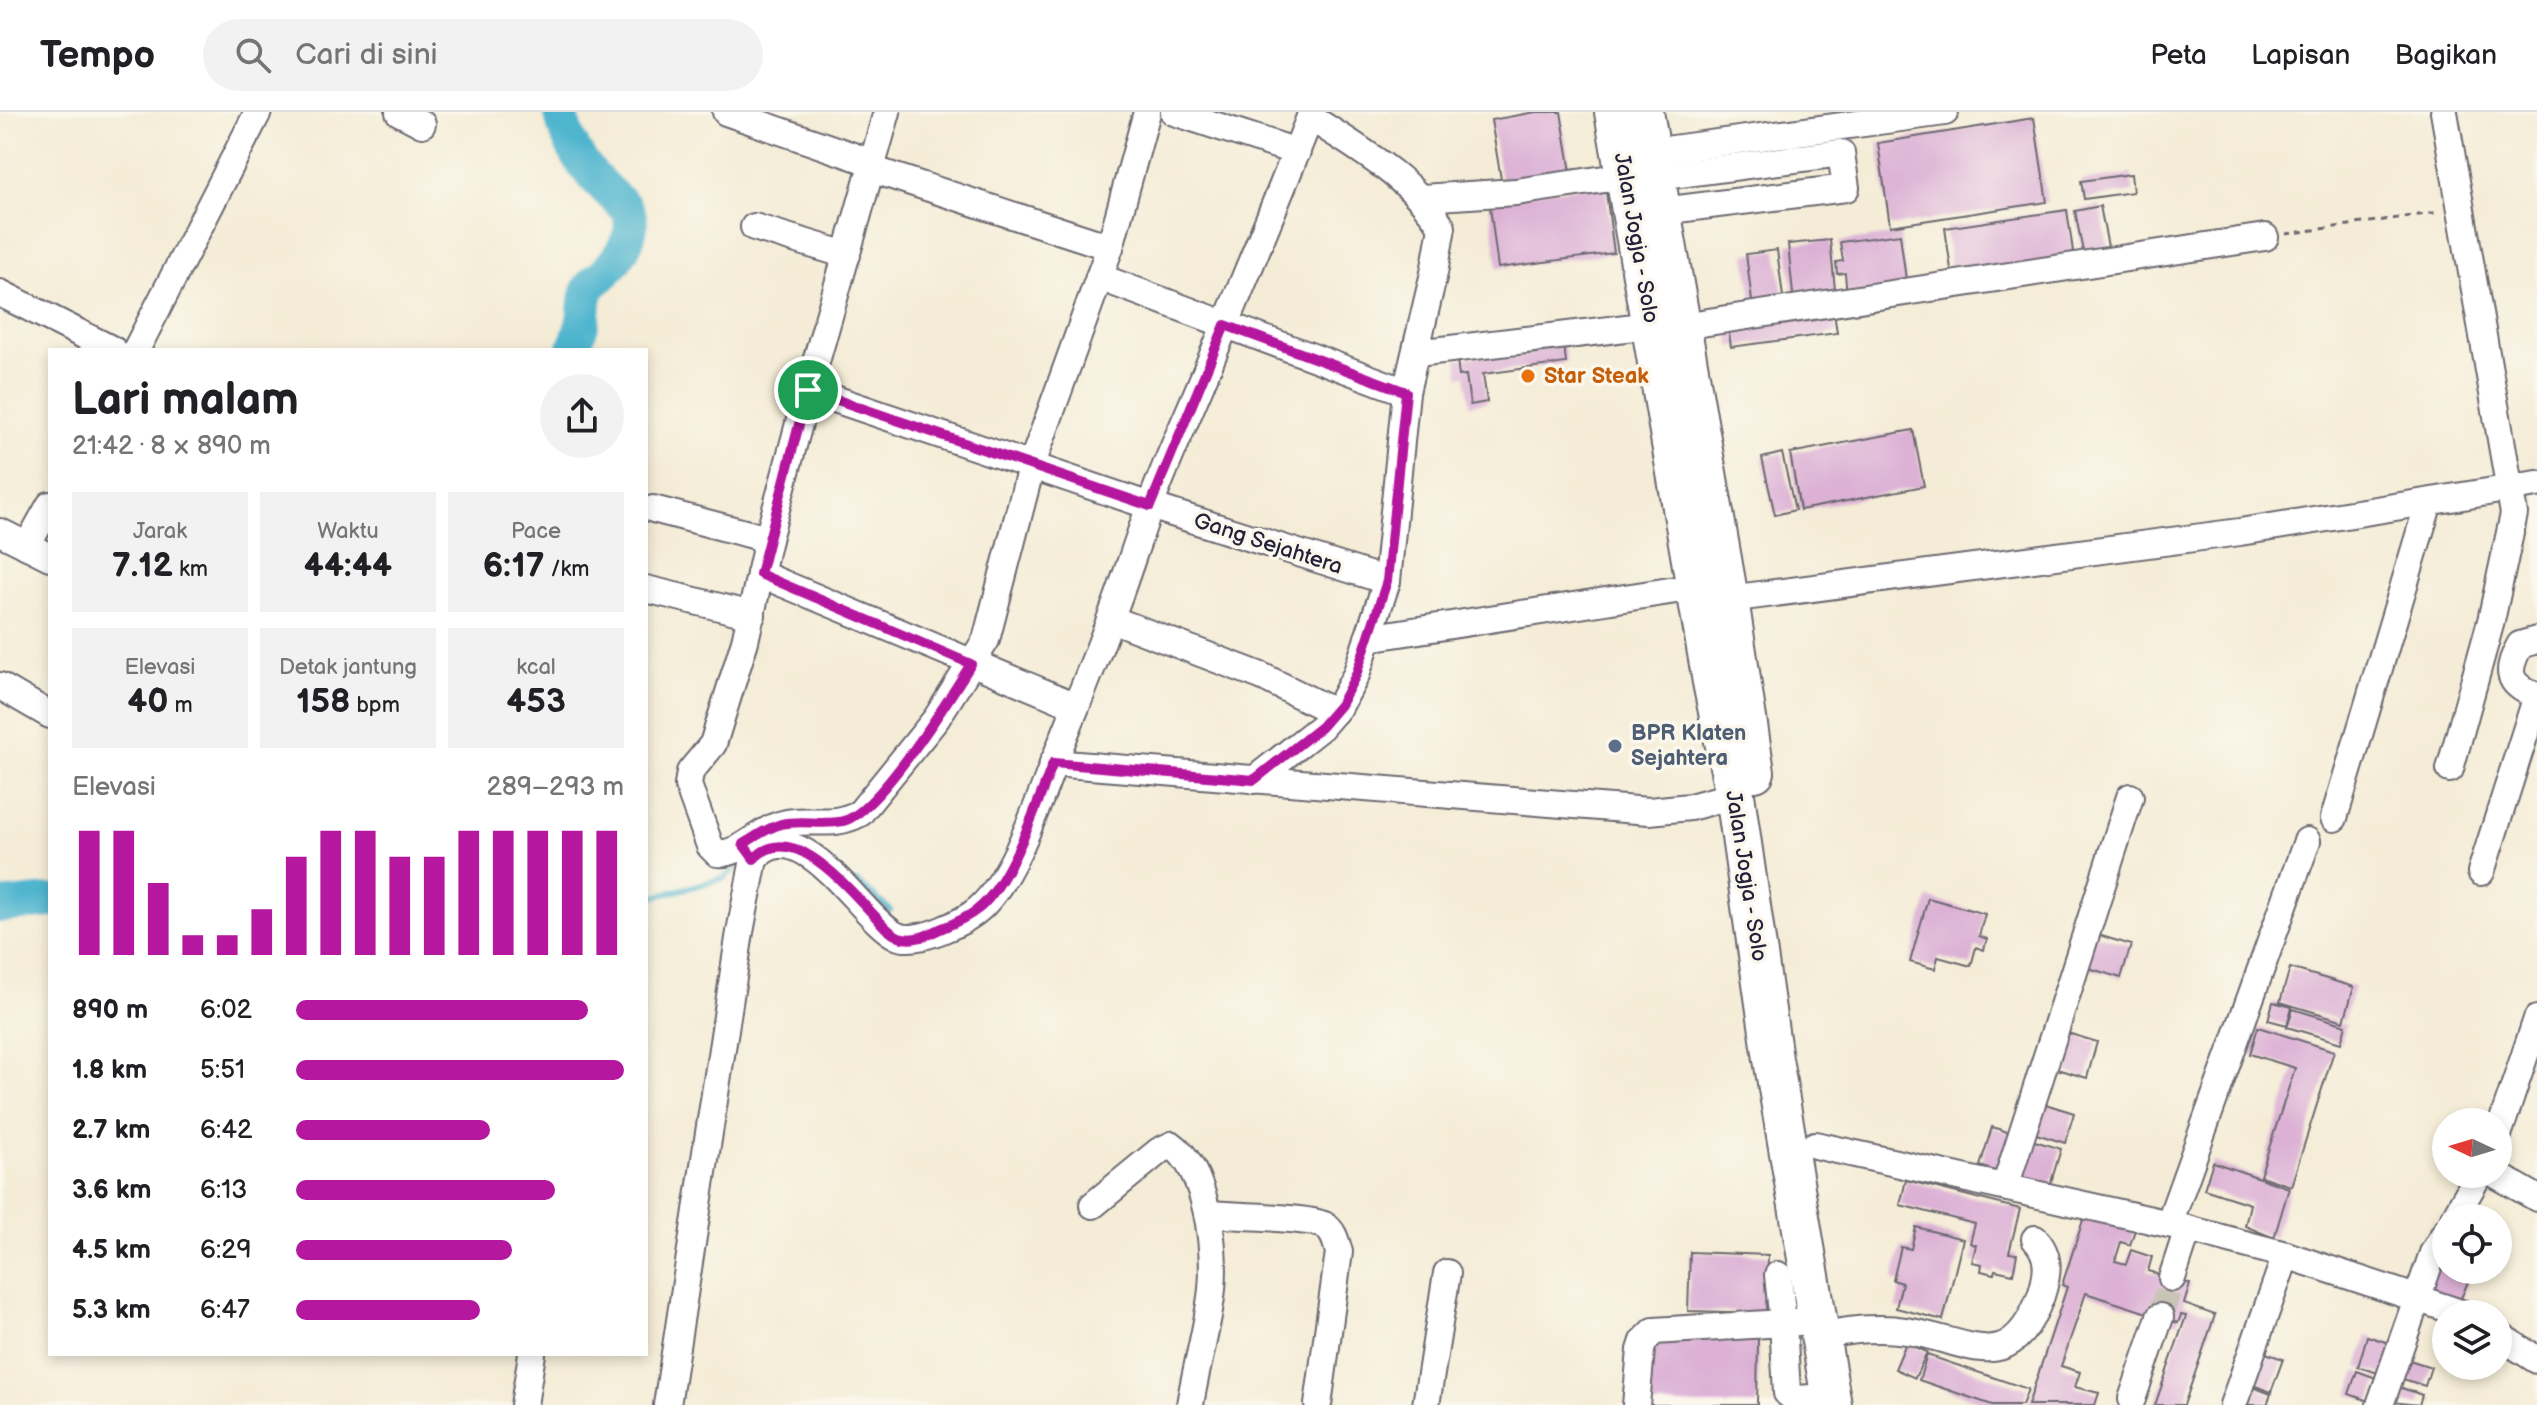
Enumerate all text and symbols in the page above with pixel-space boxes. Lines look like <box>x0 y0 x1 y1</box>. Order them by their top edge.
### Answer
search box <box>203 19 763 91</box>
text: Tempo <box>40 33 155 78</box>
icon: search <box>231 33 275 77</box>
text: Cari di sini <box>295 37 438 73</box>
text: Peta <box>2150 39 2207 72</box>
text: Lapisan <box>2251 39 2350 72</box>
text: Bagikan <box>2394 39 2497 72</box>
street label: Jalan Jogja - Solo <box>1608 151 1664 325</box>
pin <box>774 356 842 424</box>
place label: Star Steak <box>1544 363 1649 390</box>
marker: Star Steak <box>1519 367 1537 385</box>
icon: arrive <box>786 368 830 412</box>
text: Lari malam <box>72 374 299 427</box>
button: share <box>540 374 624 458</box>
text: 21:42 · 8 × 890 m <box>72 431 271 462</box>
street label: Gang Sejahtera <box>1190 507 1346 581</box>
text: Jarak <box>133 518 187 545</box>
text: Waktu <box>317 518 379 545</box>
text: Pace <box>511 518 561 545</box>
text: 7.12 <box>112 545 173 586</box>
text: 44:44 <box>304 545 392 586</box>
text: 6:17 <box>483 545 545 586</box>
text: km <box>173 556 208 583</box>
text: /km <box>545 556 589 583</box>
text: Elevasi <box>125 654 196 681</box>
text: Detak jantung <box>279 654 417 681</box>
text: kcal <box>516 654 556 681</box>
text: 40 <box>127 681 169 722</box>
text: 158 <box>296 681 351 722</box>
text: 453 <box>506 681 566 722</box>
text: m <box>169 692 193 719</box>
text: bpm <box>351 692 400 719</box>
place label: BPR Klaten Sejahtera <box>1631 720 1746 772</box>
marker: BPR Klaten Sejahtera <box>1606 737 1624 755</box>
text: Elevasi <box>72 772 156 803</box>
text: 289–293 m <box>486 772 624 803</box>
street label: Jalan Jogja - Solo <box>1719 789 1773 963</box>
text: 890 m <box>72 995 148 1026</box>
text: 6:02 <box>200 995 252 1026</box>
text: 1.8 km <box>72 1055 147 1086</box>
text: 5:51 <box>200 1055 245 1086</box>
north arrow <box>2432 1108 2512 1188</box>
map controls <box>2432 1108 2512 1380</box>
text: 2.7 km <box>72 1115 150 1146</box>
text: 6:42 <box>200 1115 252 1146</box>
text: 3.6 km <box>72 1175 151 1206</box>
text: 6:13 <box>200 1175 247 1206</box>
button: locate <box>2432 1204 2512 1284</box>
text: 4.5 km <box>72 1235 151 1266</box>
text: 6:29 <box>200 1235 252 1266</box>
text: 5.3 km <box>72 1295 151 1326</box>
text: 6:47 <box>200 1295 250 1326</box>
button: layers <box>2432 1300 2512 1380</box>

